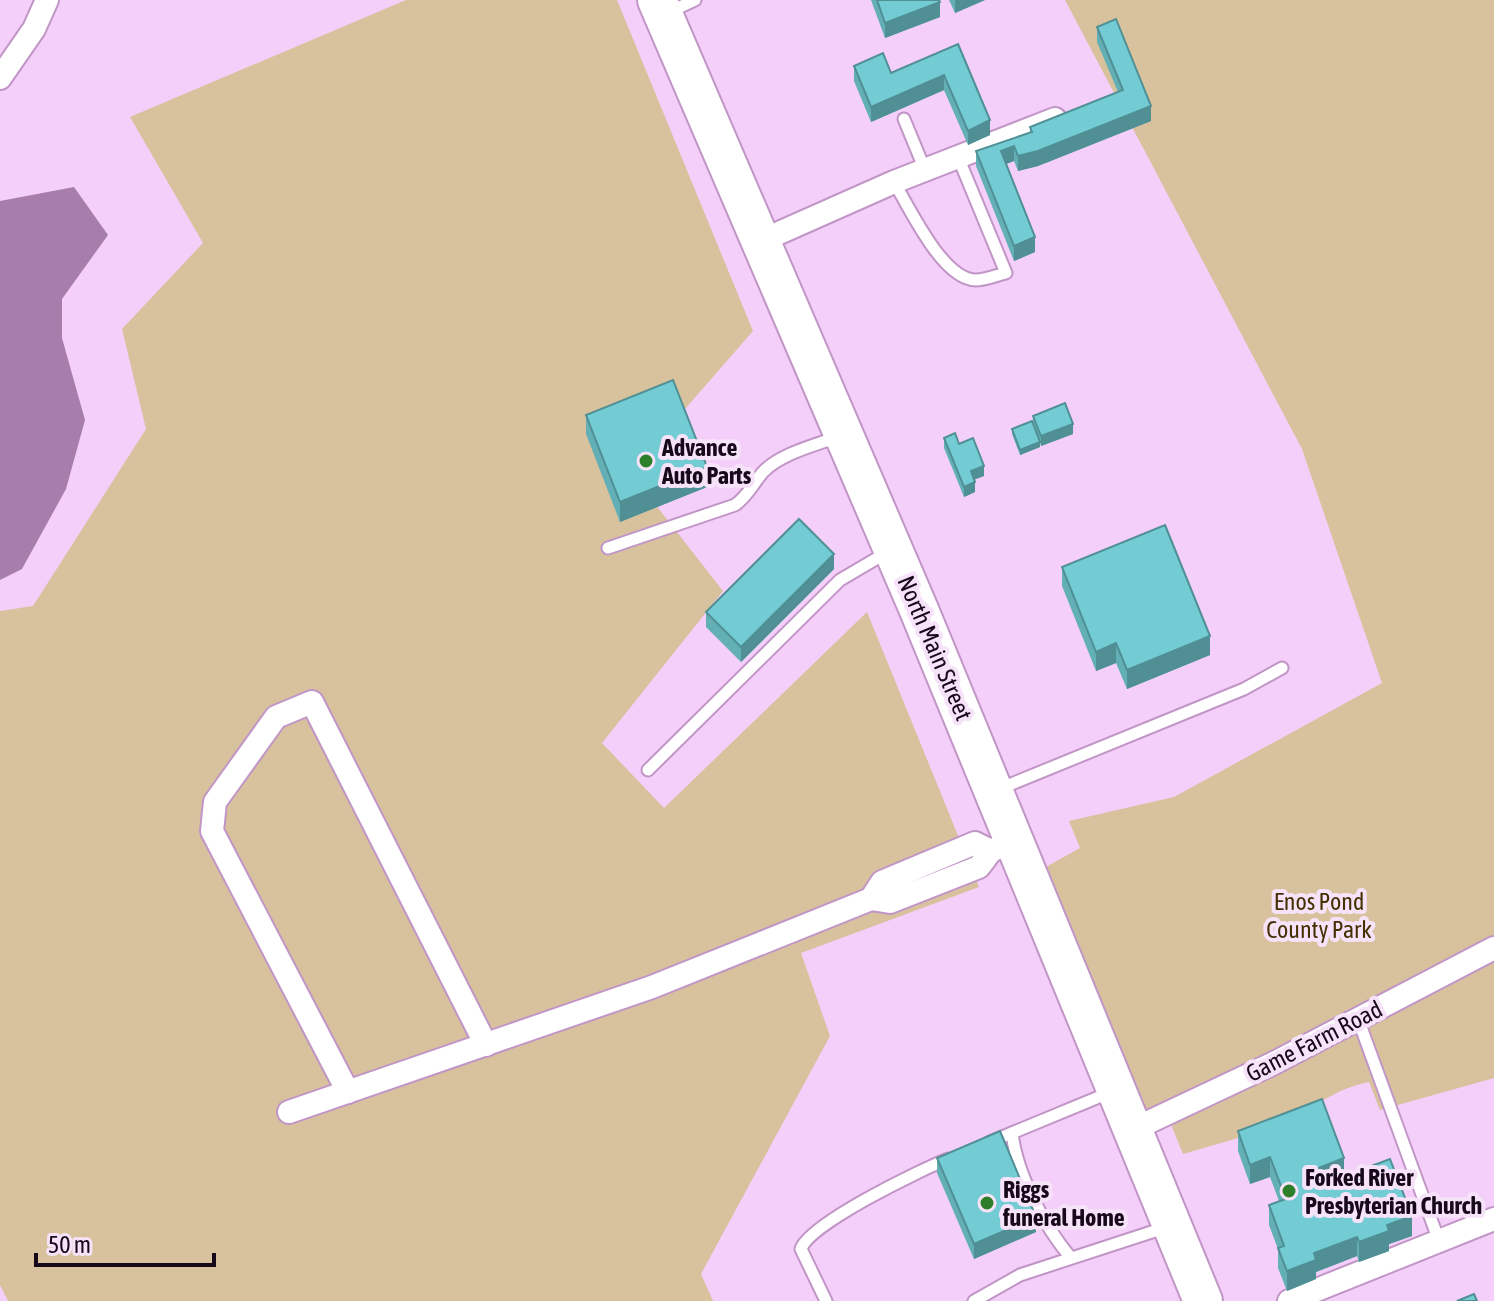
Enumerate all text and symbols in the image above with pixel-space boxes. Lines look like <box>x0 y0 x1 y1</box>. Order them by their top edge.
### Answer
place label: Advance Auto Parts <box>661 434 752 489</box>
marker: Advance Auto Parts <box>637 452 655 470</box>
street label: North Main Street <box>892 572 978 724</box>
park label: Enos Pond County Park <box>1266 888 1372 943</box>
street label: Game Farm Road <box>1241 995 1387 1087</box>
place label: Forked River Presbyterian Church <box>1305 1164 1482 1219</box>
place label: Riggs funeral Home <box>1002 1176 1125 1231</box>
marker: Forked River Presbyterian Church <box>1280 1182 1298 1200</box>
marker: Riggs funeral Home <box>978 1194 996 1212</box>
scale bar <box>36 1217 214 1267</box>
text: 50 m <box>48 1231 91 1258</box>

